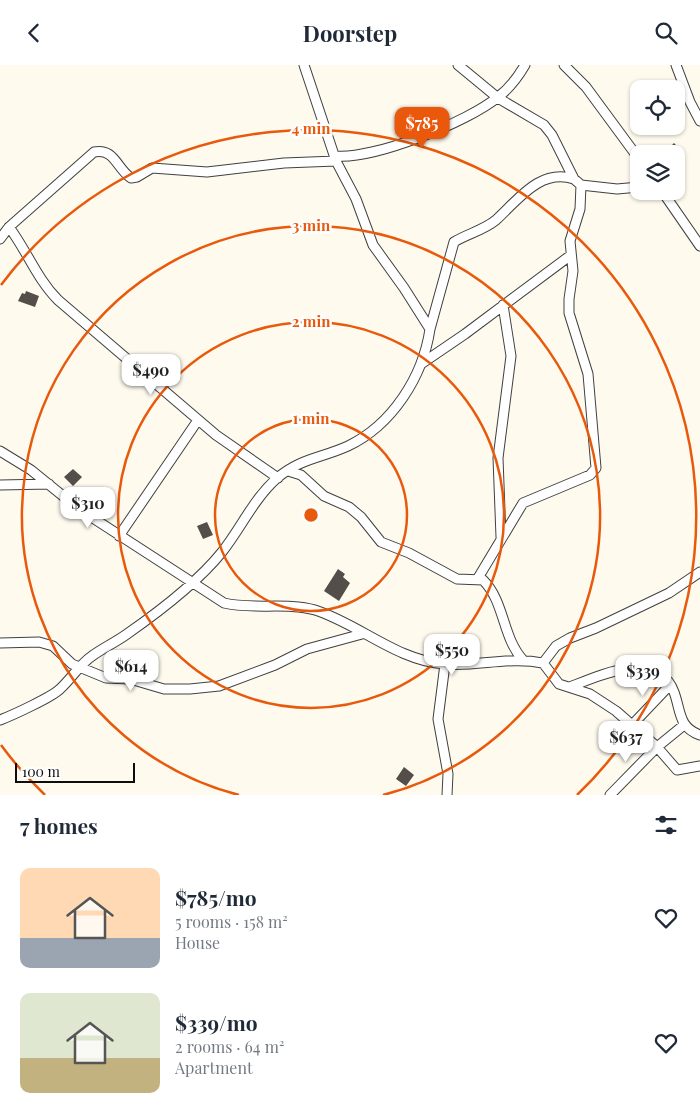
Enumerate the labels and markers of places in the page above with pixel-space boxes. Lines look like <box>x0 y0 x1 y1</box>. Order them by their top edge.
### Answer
pin: $785 <box>392 107 452 149</box>
pin: $490 <box>121 353 181 396</box>
pin: $310 <box>58 487 118 529</box>
centre of rings <box>302 506 320 524</box>
pin: $550 <box>422 633 482 676</box>
pin: $614 <box>101 649 161 692</box>
pin: $339 <box>613 655 673 697</box>
pin: $637 <box>596 721 656 763</box>

